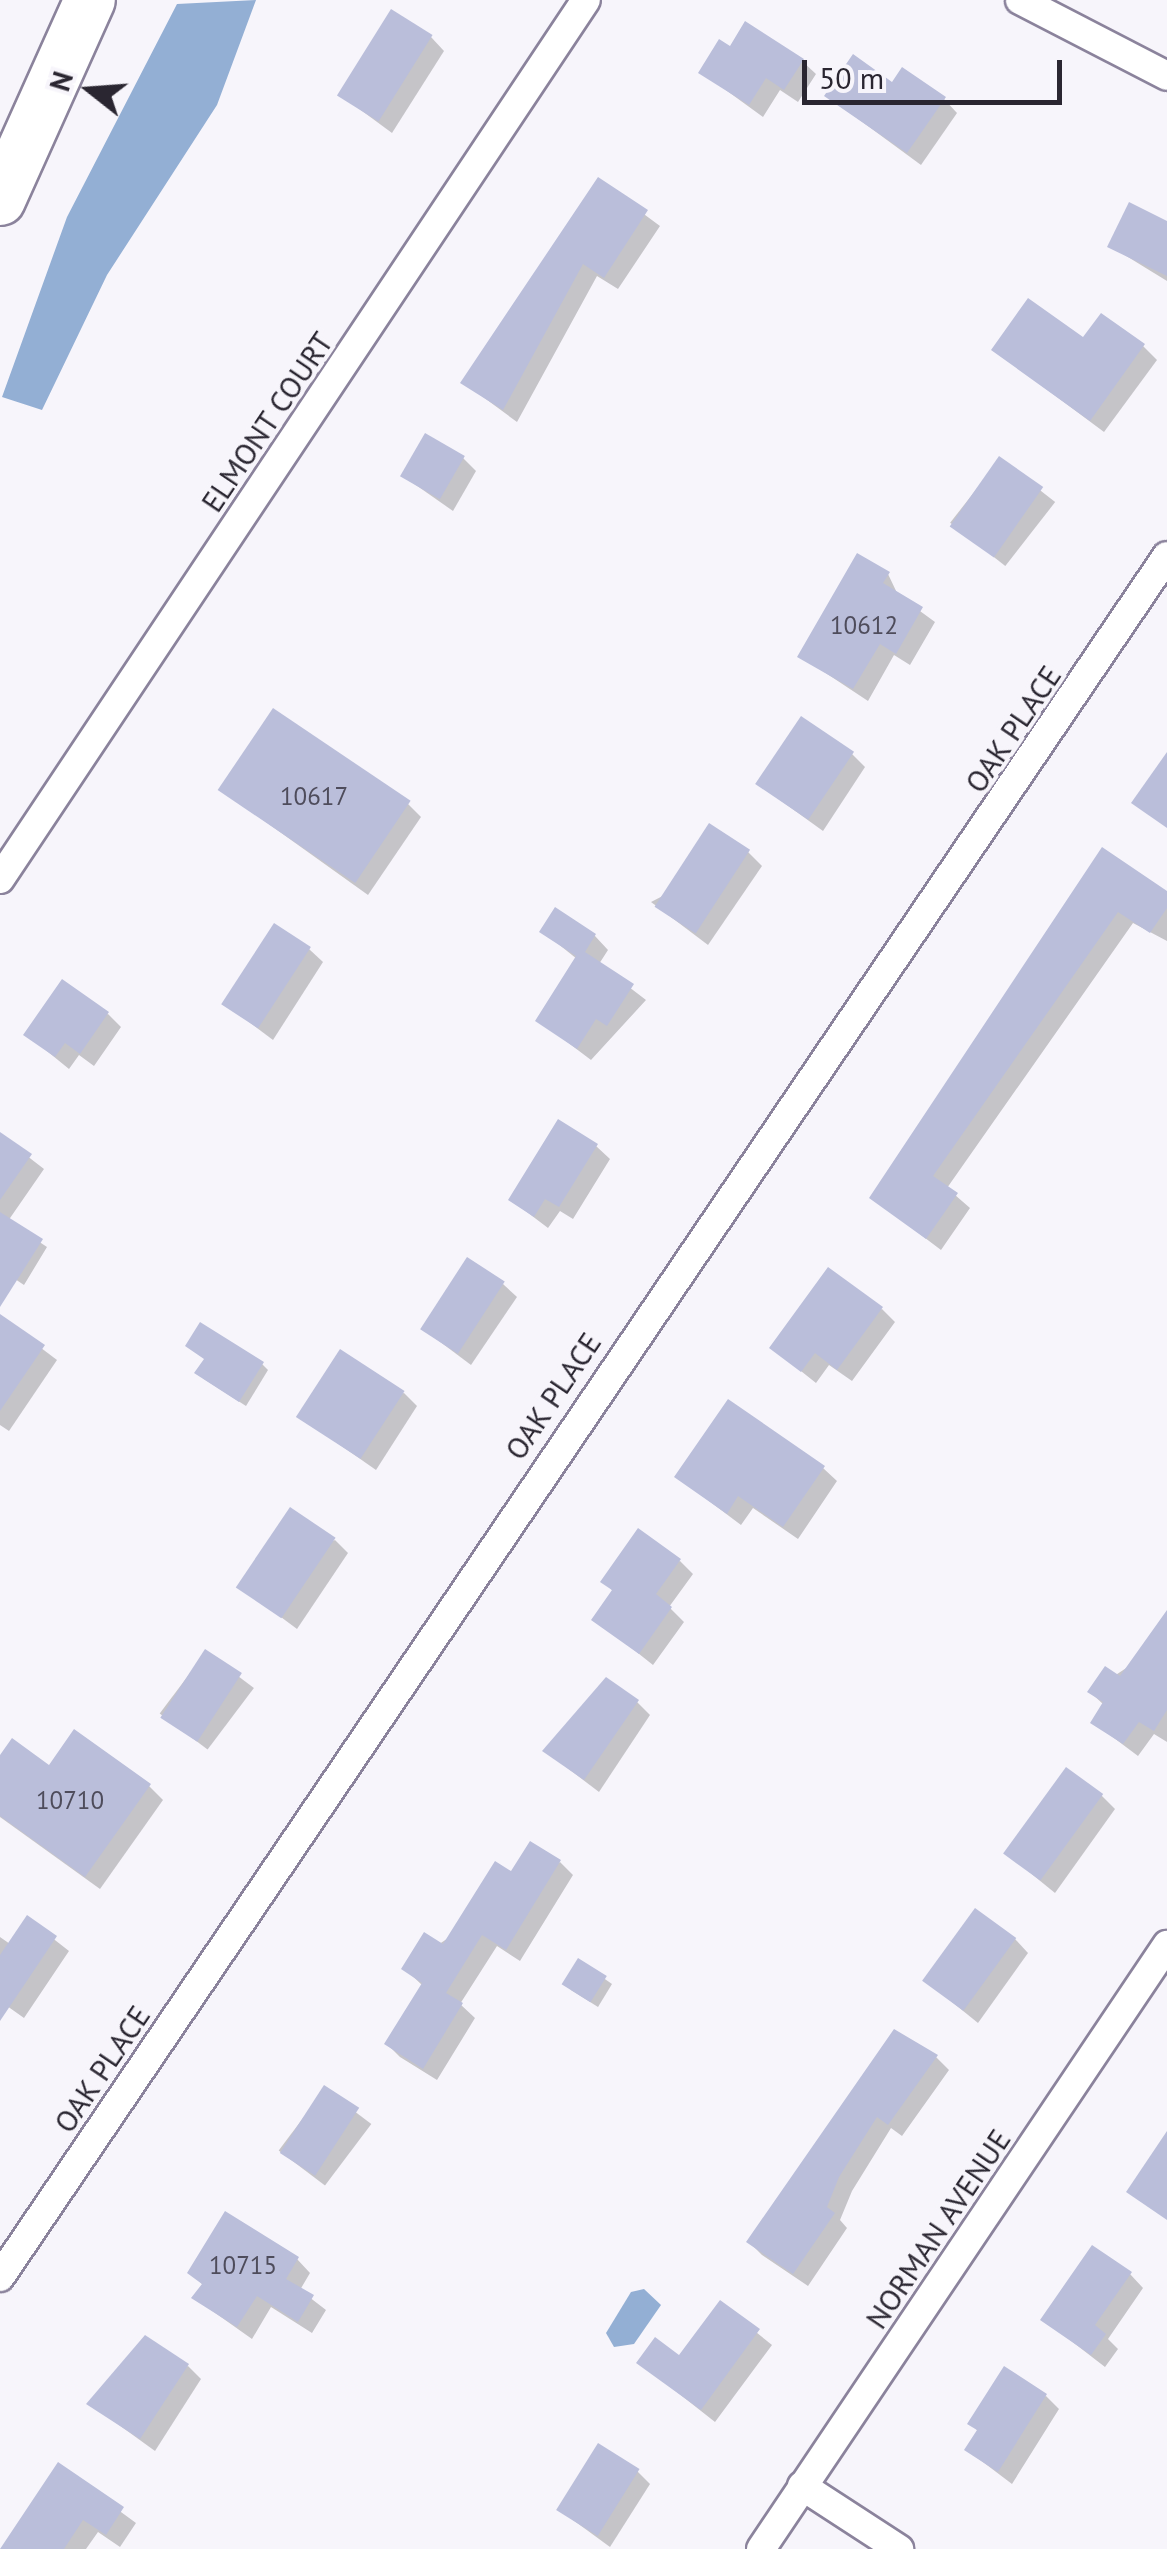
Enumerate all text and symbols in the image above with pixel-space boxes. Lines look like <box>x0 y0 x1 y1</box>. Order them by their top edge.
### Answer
north arrow <box>40 40 140 140</box>
scale bar <box>807 40 1067 102</box>
text: 50 m <box>819 58 884 97</box>
text: N <box>40 67 81 95</box>
street label: ELMONT COURT <box>193 325 341 519</box>
house number: 10612 <box>830 610 898 640</box>
street label: OAK PLACE <box>957 658 1069 800</box>
house number: 10617 <box>280 781 348 811</box>
street label: OAK PLACE <box>497 1325 609 1467</box>
house number: 10710 <box>36 1785 104 1815</box>
street label: OAK PLACE <box>46 1998 158 2140</box>
street label: NORMAN AVENUE <box>858 2122 1018 2336</box>
house number: 10715 <box>209 2250 277 2280</box>

